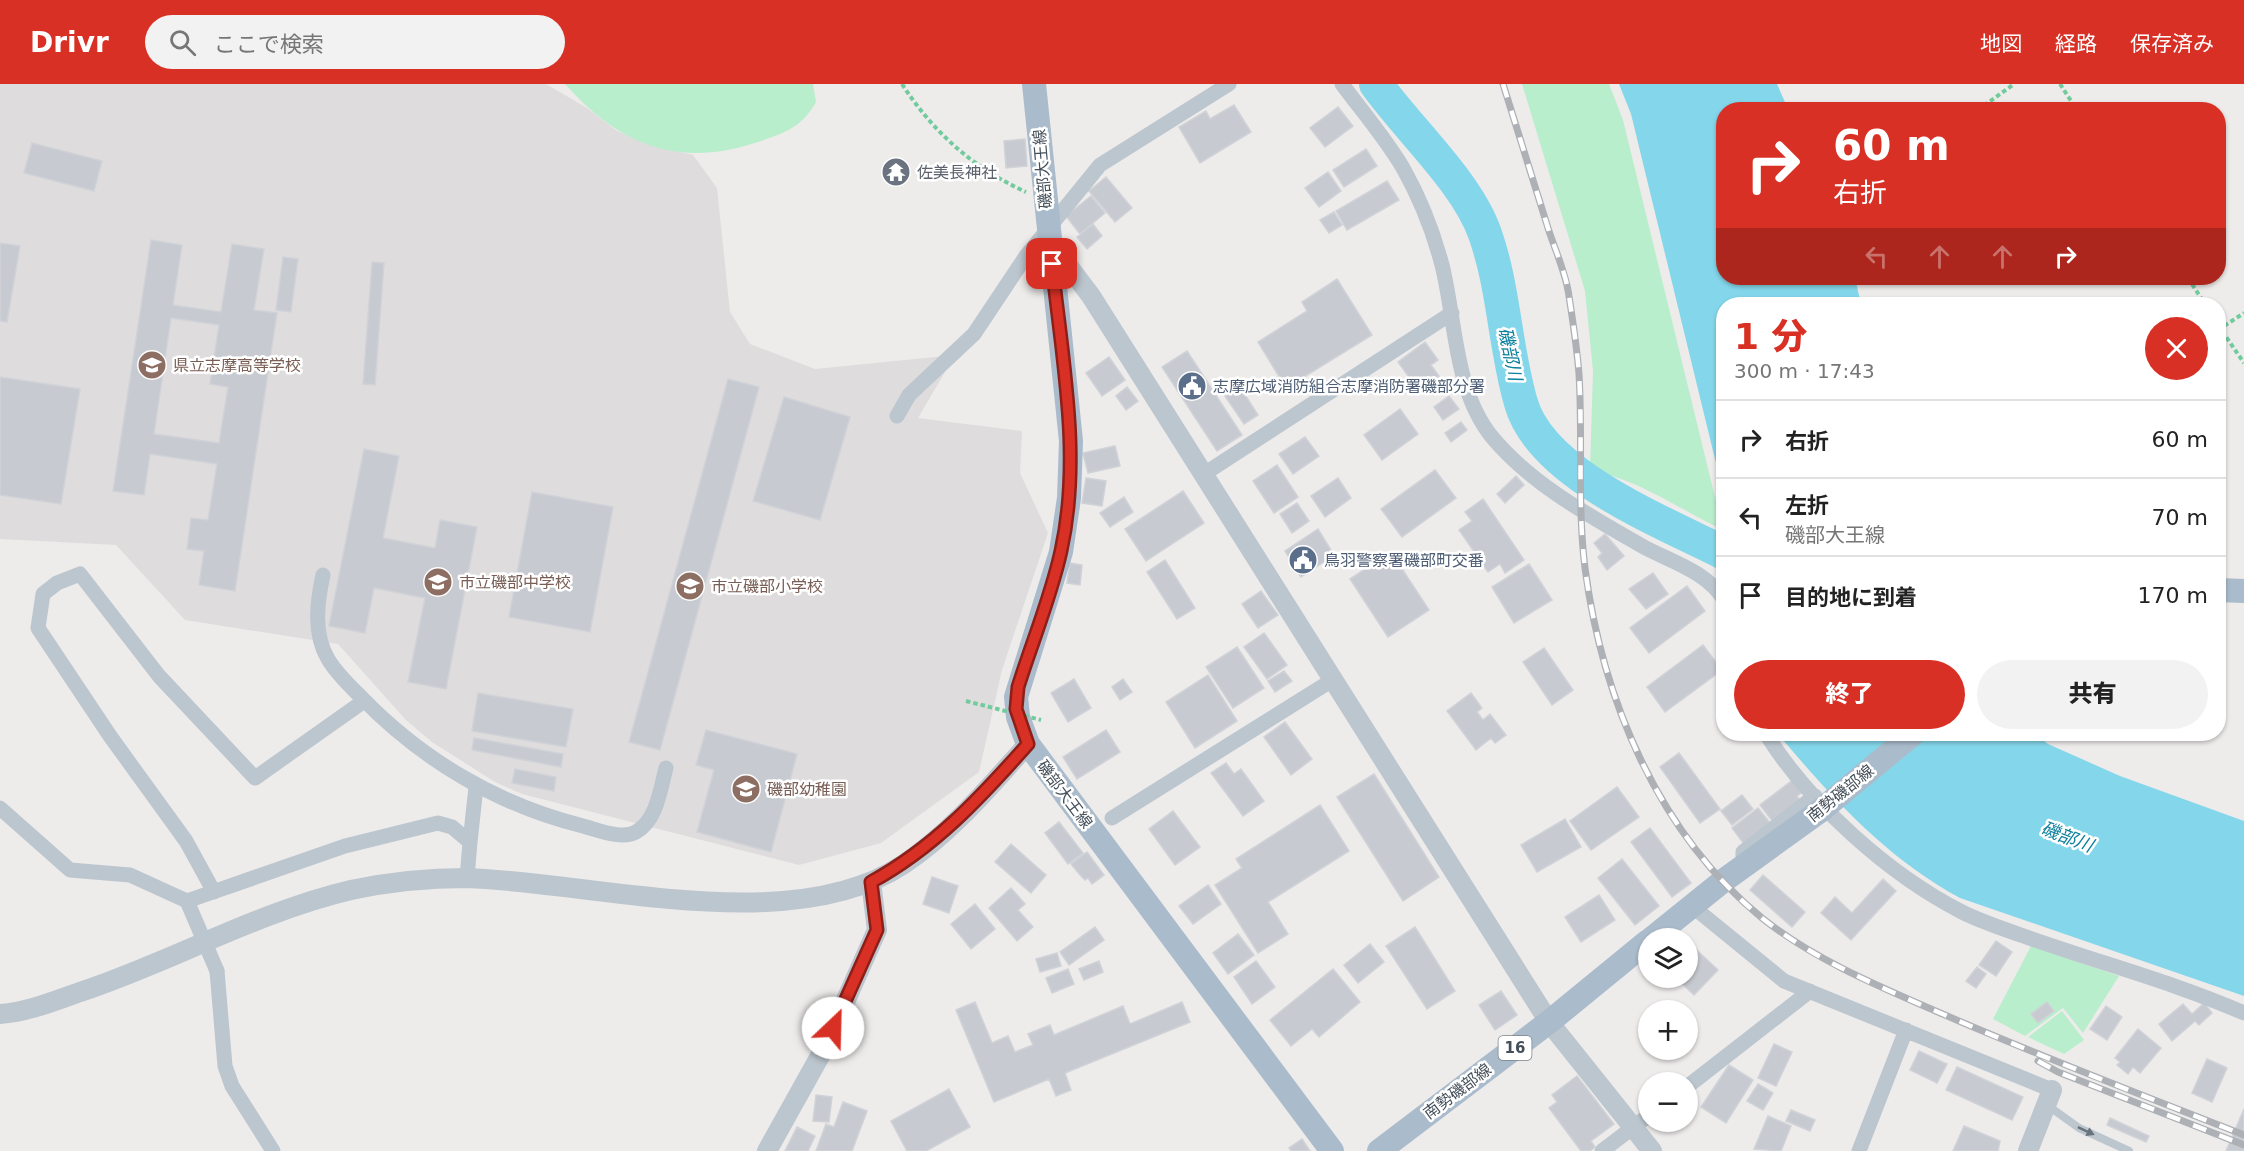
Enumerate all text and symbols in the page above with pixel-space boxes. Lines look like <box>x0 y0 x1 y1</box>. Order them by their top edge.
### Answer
search box <box>145 15 565 69</box>
text: Drivr <box>30 26 109 59</box>
icon: search <box>166 26 199 59</box>
text: ここで検索 <box>214 32 324 57</box>
text: 地図 <box>1980 32 2022 56</box>
text: 経路 <box>2055 32 2097 56</box>
text: 保存済み <box>2130 32 2214 56</box>
text: 60 m <box>1833 121 1950 170</box>
icon: right <box>1734 126 1812 204</box>
street label: 磯部大王線 <box>1030 128 1055 210</box>
temple icon: 佐美長神社 <box>880 156 912 188</box>
place label: 佐美長神社 <box>917 163 997 182</box>
text: 右折 <box>1833 177 1887 208</box>
pin <box>1026 238 1077 289</box>
icon: left <box>1860 240 1893 273</box>
icon: ahead <box>1923 240 1956 273</box>
icon: ahead <box>1986 240 2019 273</box>
icon: right <box>2049 240 2082 273</box>
icon: arrive <box>1035 247 1068 280</box>
text: 1 分 <box>1734 316 1808 357</box>
button: close <box>2145 317 2208 380</box>
water label: 磯部川 <box>1495 325 1527 384</box>
school or university icon: 県立志摩高等学校 <box>136 349 168 381</box>
place label: 県立志摩高等学校 <box>173 356 301 375</box>
text: 300 m · 17:43 <box>1734 359 1875 383</box>
public building icon: 志摩広域消防組合志摩消防署磯部分署 <box>1176 370 1208 402</box>
place label: 志摩広域消防組合志摩消防署磯部分署 <box>1213 377 1485 396</box>
icon: right <box>1734 423 1767 456</box>
text: 60 m <box>2152 427 2208 452</box>
text: 右折 <box>1785 429 1829 454</box>
text: 左折 <box>1785 493 1829 518</box>
icon: left <box>1734 501 1767 534</box>
text: 70 m <box>2152 505 2208 530</box>
text: 磯部大王線 <box>1785 523 1885 547</box>
public building icon: 鳥羽警察署磯部町交番 <box>1287 544 1319 576</box>
place label: 鳥羽警察署磯部町交番 <box>1324 551 1484 570</box>
school or university icon: 市立磯部中学校 <box>422 566 454 598</box>
school or university icon: 市立磯部小学校 <box>674 570 706 602</box>
place label: 市立磯部中学校 <box>459 573 571 592</box>
place label: 市立磯部小学校 <box>711 577 823 596</box>
icon: arrive <box>1734 579 1767 612</box>
text: 170 m <box>2138 583 2208 608</box>
text: 目的地に到着 <box>1785 585 1917 610</box>
button: 終了 <box>1734 660 1965 729</box>
button: 共有 <box>1977 660 2208 729</box>
street label: 磯部大王線 <box>1033 757 1096 832</box>
street label: 南勢磯部線 <box>1803 761 1877 826</box>
school or university icon: 磯部幼稚園 <box>730 773 762 805</box>
place label: 磯部幼稚園 <box>767 780 847 799</box>
water label: 磯部川 <box>2038 817 2098 857</box>
map controls <box>1638 928 1698 1132</box>
button: layers <box>1638 928 1698 988</box>
position arrow <box>801 996 865 1060</box>
button: + <box>1638 1000 1698 1060</box>
road number: 16 <box>1498 1036 1532 1060</box>
street label: 南勢磯部線 <box>1420 1060 1495 1123</box>
button: − <box>1638 1072 1698 1132</box>
one-way arrow <box>2077 1126 2094 1135</box>

